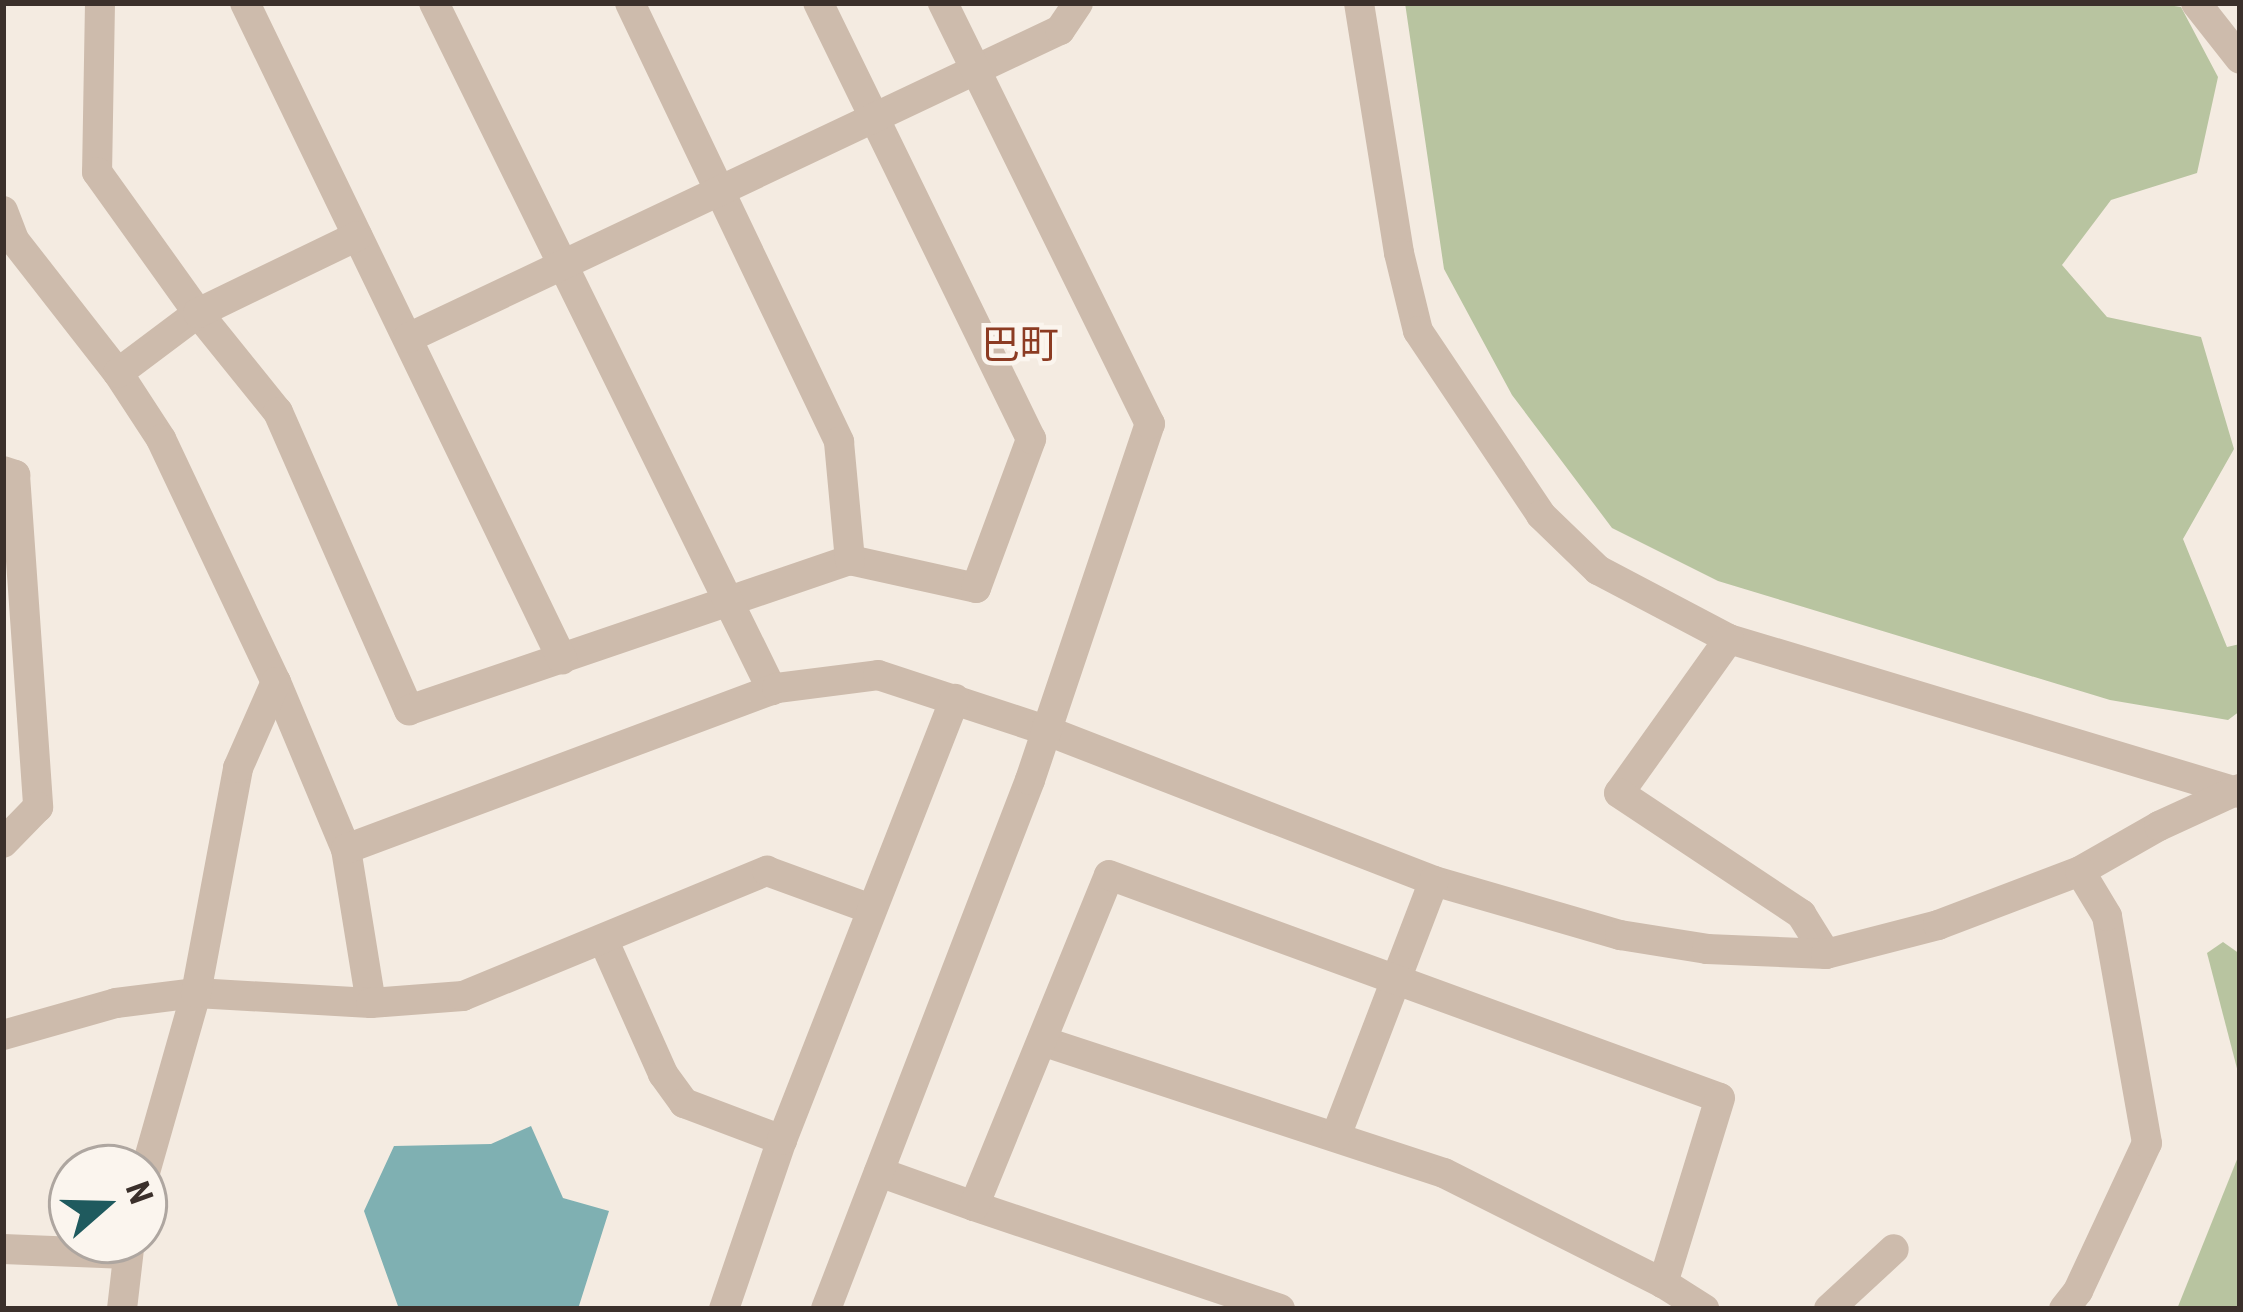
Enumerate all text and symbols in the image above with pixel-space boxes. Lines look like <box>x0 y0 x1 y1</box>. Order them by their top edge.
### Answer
district label: 巴町 <box>981 322 1059 368</box>
north arrow <box>48 1144 168 1264</box>
text: N <box>118 1176 161 1209</box>

